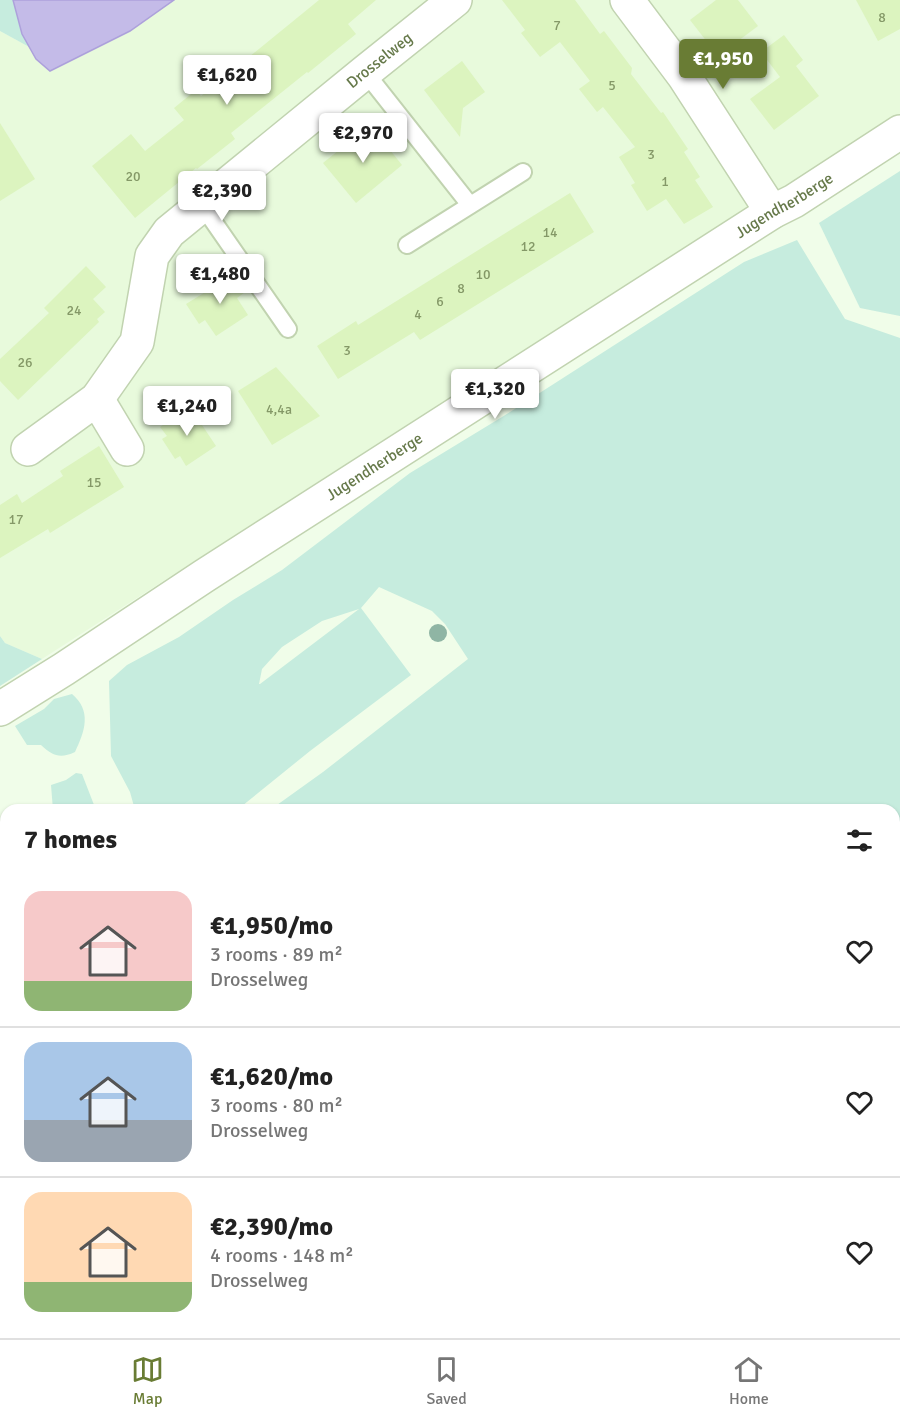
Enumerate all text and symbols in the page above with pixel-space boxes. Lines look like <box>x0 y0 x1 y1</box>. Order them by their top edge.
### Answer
house number: 8 <box>878 9 886 26</box>
house number: 7 <box>553 17 561 34</box>
street label: Drosselweg <box>342 28 416 93</box>
pin: €1,950 <box>674 39 772 90</box>
text: €1,950 <box>693 46 753 71</box>
pin: €1,620 <box>178 55 276 106</box>
text: €1,620 <box>197 62 257 87</box>
house number: 5 <box>608 77 616 94</box>
pin: €2,970 <box>314 113 412 164</box>
text: €2,970 <box>333 120 393 145</box>
house number: 3 <box>647 146 655 163</box>
house number: 20 <box>125 168 141 185</box>
street label: Jugendherberge <box>732 168 837 243</box>
pin: €2,390 <box>173 171 271 222</box>
house number: 1 <box>661 173 669 190</box>
text: €2,390 <box>192 178 252 203</box>
house number: 14 <box>542 224 558 241</box>
house number: 12 <box>520 238 536 255</box>
pin: €1,480 <box>171 254 269 305</box>
text: €1,480 <box>190 261 250 286</box>
house number: 10 <box>475 266 491 283</box>
house number: 8 <box>457 280 465 297</box>
house number: 6 <box>436 293 444 310</box>
house number: 24 <box>66 302 82 319</box>
house number: 4 <box>414 306 422 323</box>
house number: 3 <box>343 342 351 359</box>
house number: 26 <box>17 354 33 371</box>
pin: €1,320 <box>446 369 544 420</box>
text: €1,320 <box>465 376 525 401</box>
pin: €1,240 <box>138 386 236 437</box>
text: €1,240 <box>157 393 217 418</box>
house number: 4,4a <box>266 401 292 418</box>
street label: Jugendherberge <box>322 428 427 505</box>
house number: 15 <box>86 474 102 491</box>
house number: 17 <box>8 511 24 528</box>
text: 7 homes <box>24 824 117 856</box>
icon: filters <box>843 824 876 857</box>
text: €1,950/mo <box>210 910 333 942</box>
icon: home <box>72 915 144 987</box>
icon: heart <box>843 935 876 968</box>
text: 3 rooms · 89 m² <box>210 942 343 967</box>
text: Drosselweg <box>210 967 308 992</box>
text: €1,620/mo <box>210 1061 333 1093</box>
icon: home <box>72 1066 144 1138</box>
icon: heart <box>843 1086 876 1119</box>
text: 3 rooms · 80 m² <box>210 1093 343 1118</box>
text: Drosselweg <box>210 1118 308 1143</box>
text: €2,390/mo <box>210 1211 333 1243</box>
icon: home <box>72 1216 144 1288</box>
icon: heart <box>843 1236 876 1269</box>
text: 4 rooms · 148 m² <box>210 1243 354 1268</box>
text: Drosselweg <box>210 1268 308 1293</box>
tab: Map <box>131 1353 164 1409</box>
tab: Saved <box>426 1353 467 1409</box>
tab: Home <box>729 1353 769 1409</box>

